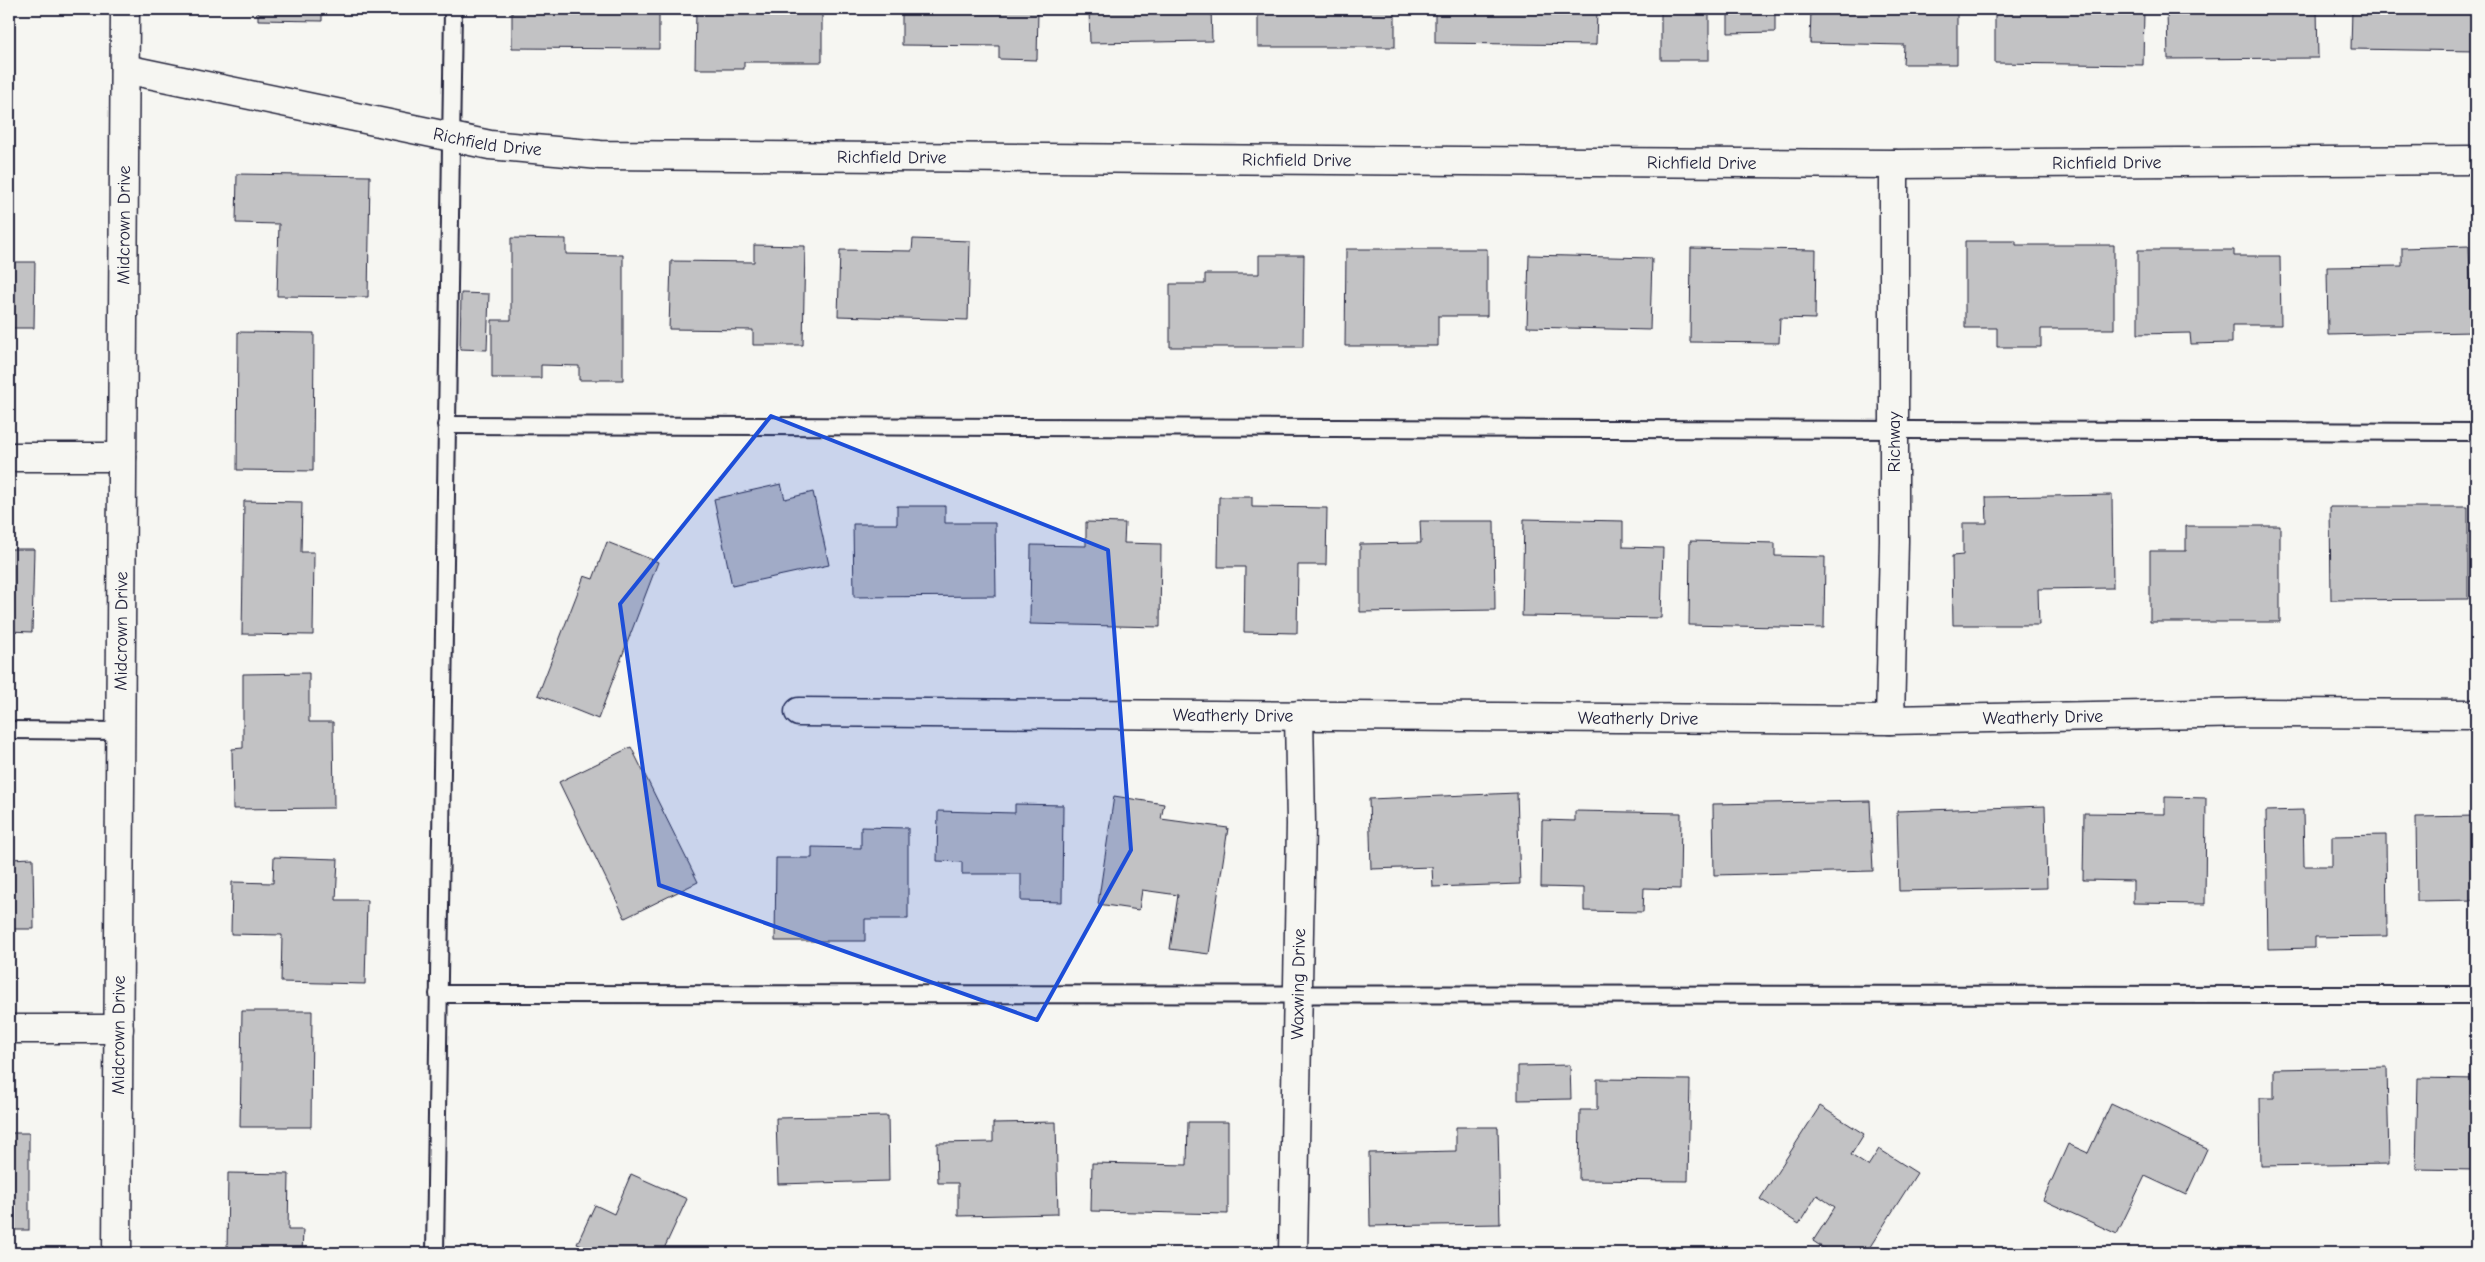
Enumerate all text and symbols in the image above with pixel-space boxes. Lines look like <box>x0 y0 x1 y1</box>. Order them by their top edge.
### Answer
street label: Richfield Drive <box>431 123 543 161</box>
street label: Richfield Drive <box>837 147 947 168</box>
street label: Richfield Drive <box>1242 149 1352 171</box>
street label: Richfield Drive <box>1647 152 1757 174</box>
street label: Richfield Drive <box>2052 152 2162 174</box>
street label: Midcrown Drive <box>113 165 135 285</box>
street label: Richway <box>1884 411 1905 472</box>
street label: Midcrown Drive <box>111 571 132 691</box>
street label: Weatherly Drive <box>1173 705 1293 727</box>
street label: Weatherly Drive <box>1983 706 2103 729</box>
street label: Weatherly Drive <box>1578 708 1698 730</box>
street label: Waxwing Drive <box>1287 928 1310 1040</box>
street label: Midcrown Drive <box>108 975 130 1095</box>

